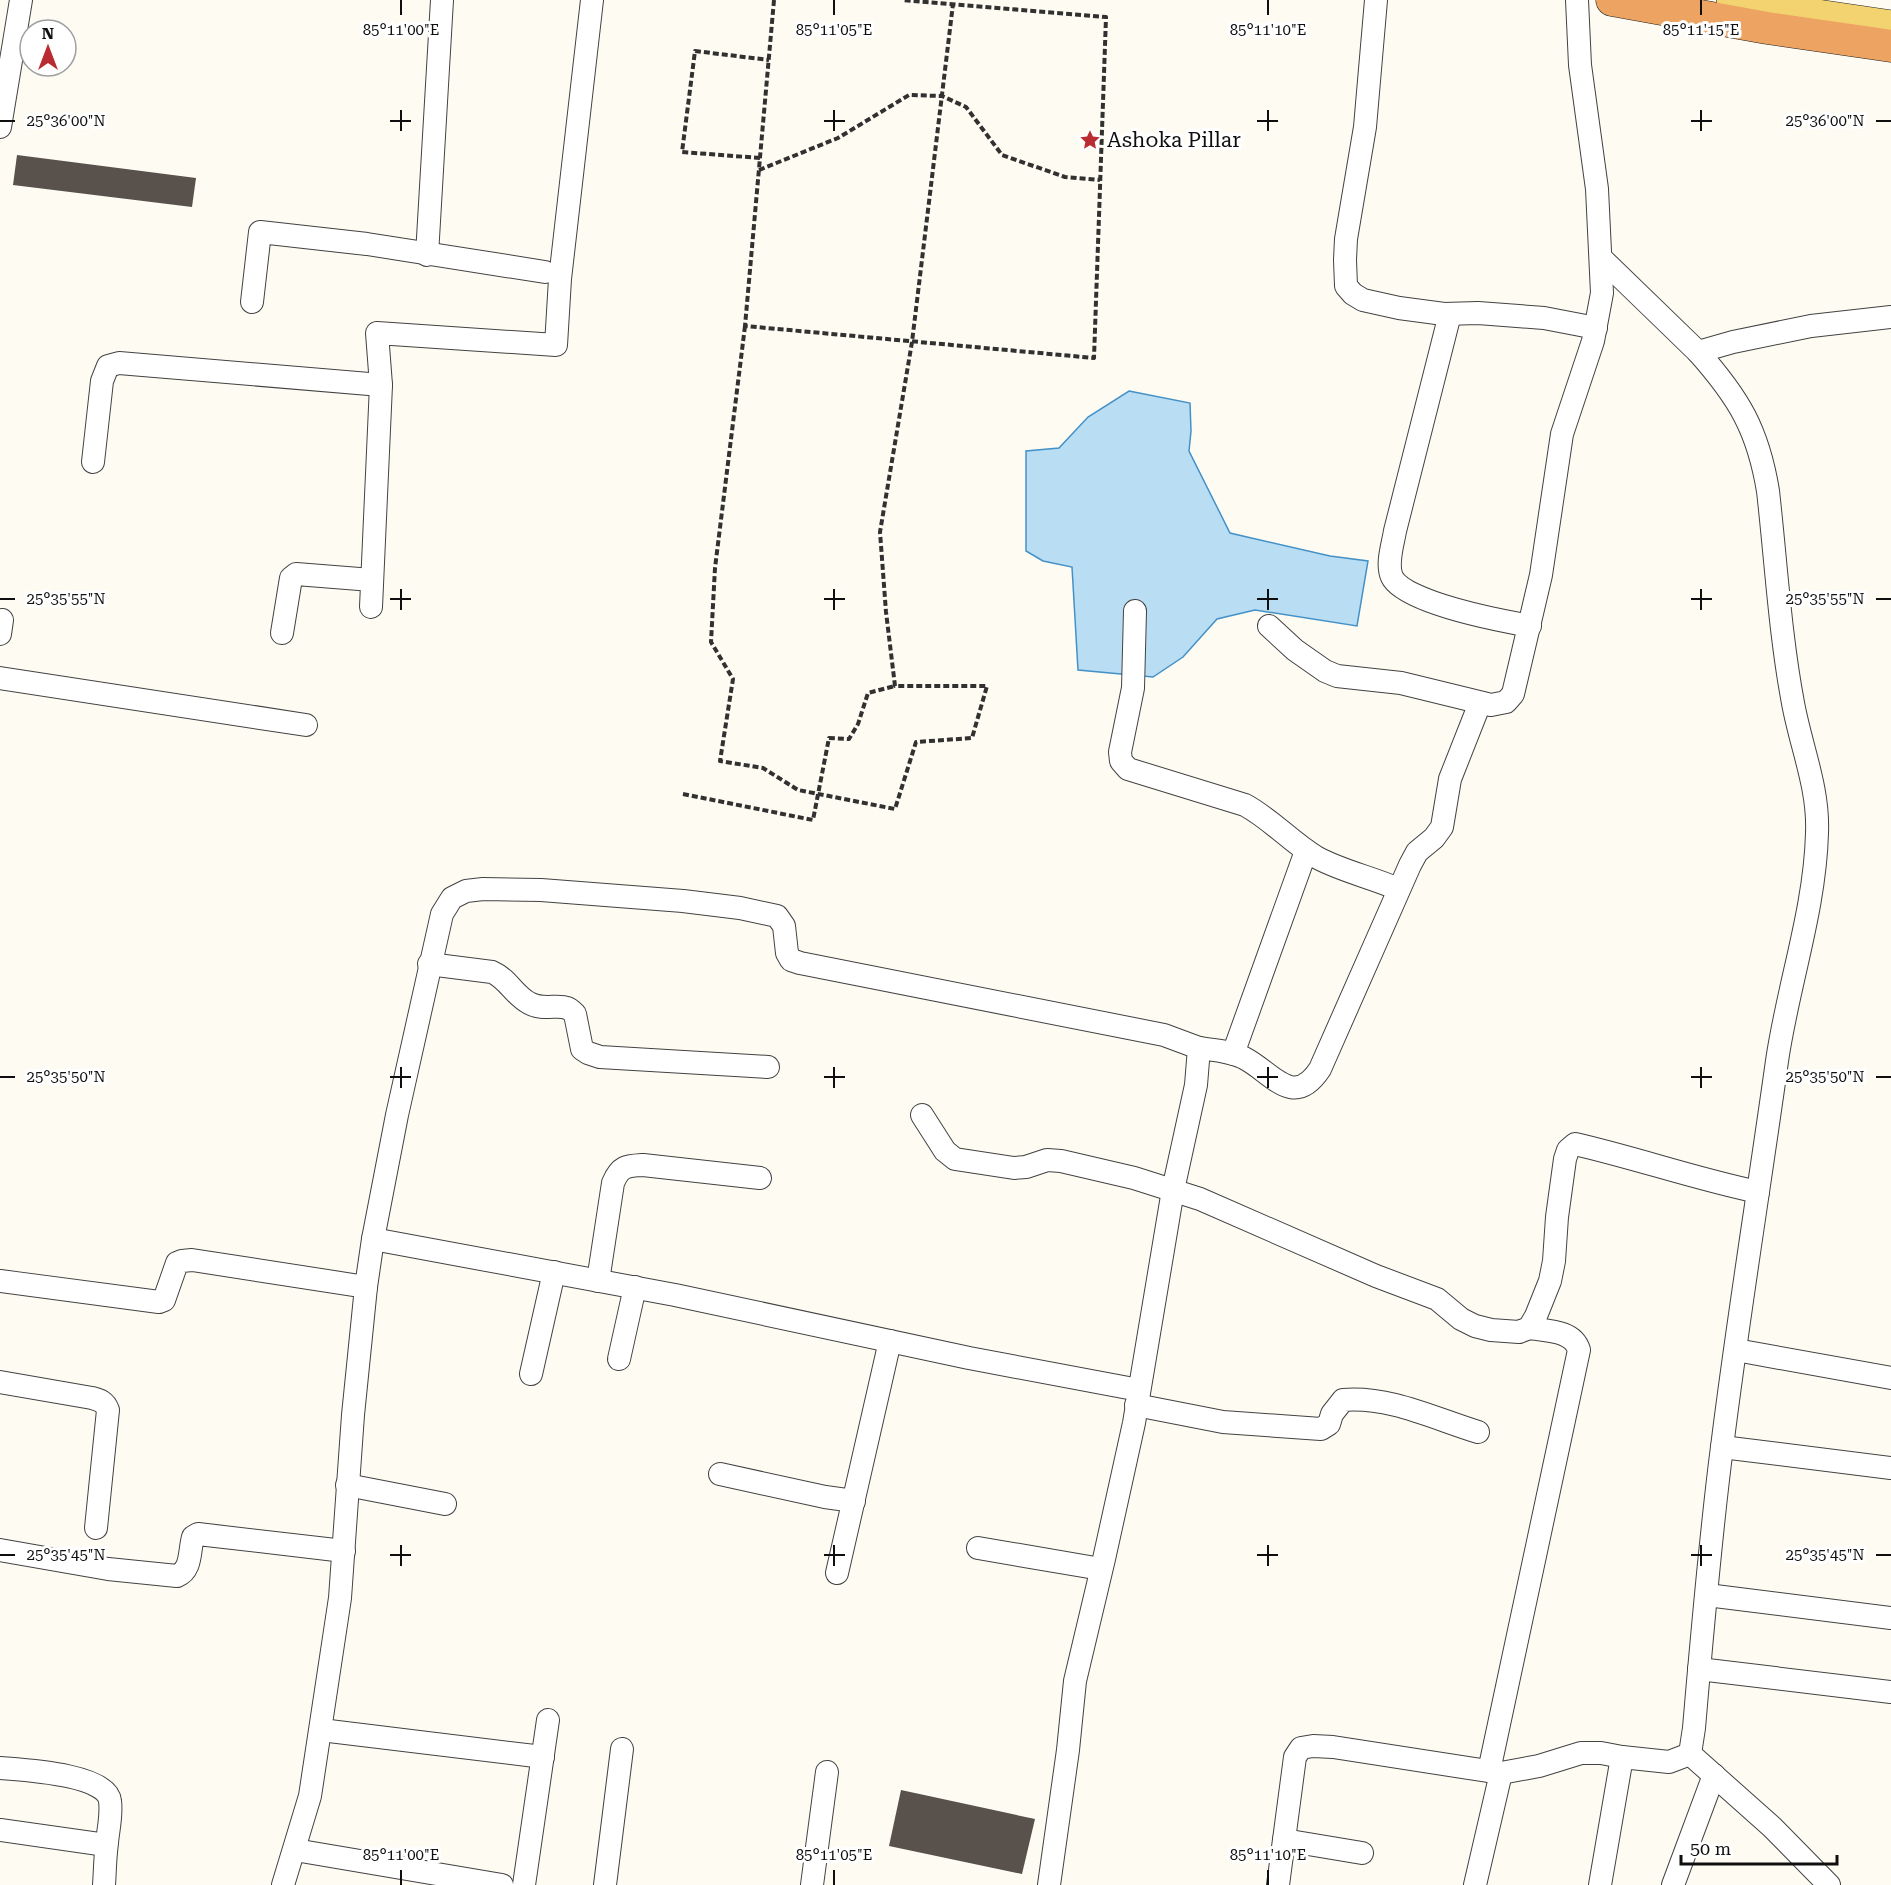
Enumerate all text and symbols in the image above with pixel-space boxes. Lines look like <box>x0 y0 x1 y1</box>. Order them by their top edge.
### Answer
north arrow <box>18 18 78 78</box>
text: 85°11'00"E <box>363 21 439 39</box>
text: 85°11'05"E <box>796 21 872 39</box>
text: 85°11'10"E <box>1230 21 1306 39</box>
text: 85°11'15"E <box>1663 21 1739 39</box>
text: N <box>42 24 54 43</box>
text: 25°36'00"N <box>26 112 106 130</box>
text: 25°36'00"N <box>1785 112 1865 130</box>
place icon: Ashoka Pillar <box>1078 128 1102 152</box>
place label: Ashoka Pillar <box>1107 128 1241 152</box>
text: 25°35'55"N <box>26 590 106 608</box>
text: 25°35'55"N <box>1785 590 1865 608</box>
text: 25°35'50"N <box>26 1068 106 1086</box>
text: 25°35'50"N <box>1785 1068 1865 1086</box>
text: 25°35'45"N <box>26 1546 106 1564</box>
text: 25°35'45"N <box>1785 1546 1865 1564</box>
scale bar <box>1681 1828 1837 1866</box>
text: 50 m <box>1690 1838 1731 1859</box>
text: 85°11'00"E <box>363 1846 439 1864</box>
text: 85°11'05"E <box>796 1846 872 1864</box>
text: 85°11'10"E <box>1230 1846 1306 1864</box>

